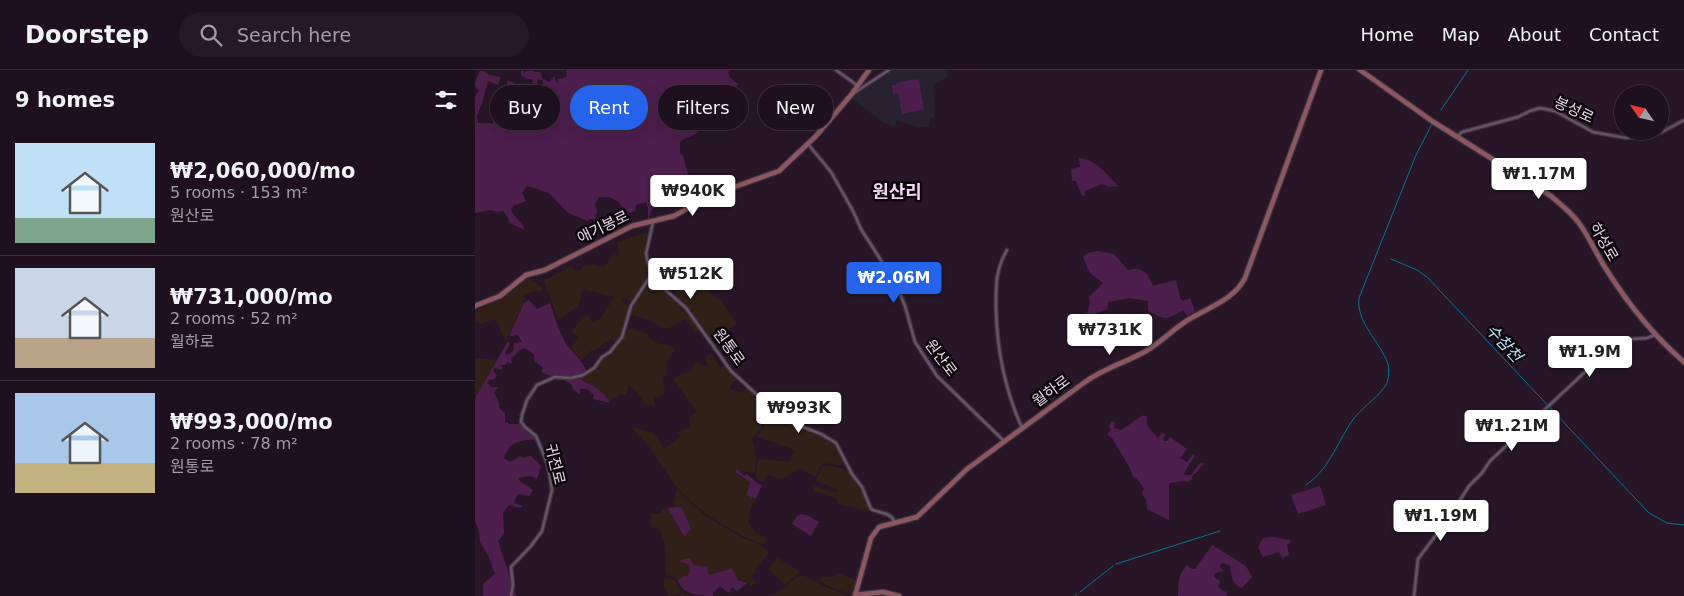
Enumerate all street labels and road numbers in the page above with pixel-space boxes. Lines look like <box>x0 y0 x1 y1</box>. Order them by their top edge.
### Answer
street label: 봉성로 <box>1551 93 1597 127</box>
street label: 애기봉로 <box>574 207 632 247</box>
street label: 하성로 <box>1586 220 1622 264</box>
street label: 원통로 <box>710 325 748 369</box>
street label: 원산로 <box>921 336 961 380</box>
street label: 월하로 <box>1029 372 1073 410</box>
street label: 귀전로 <box>541 442 569 486</box>

